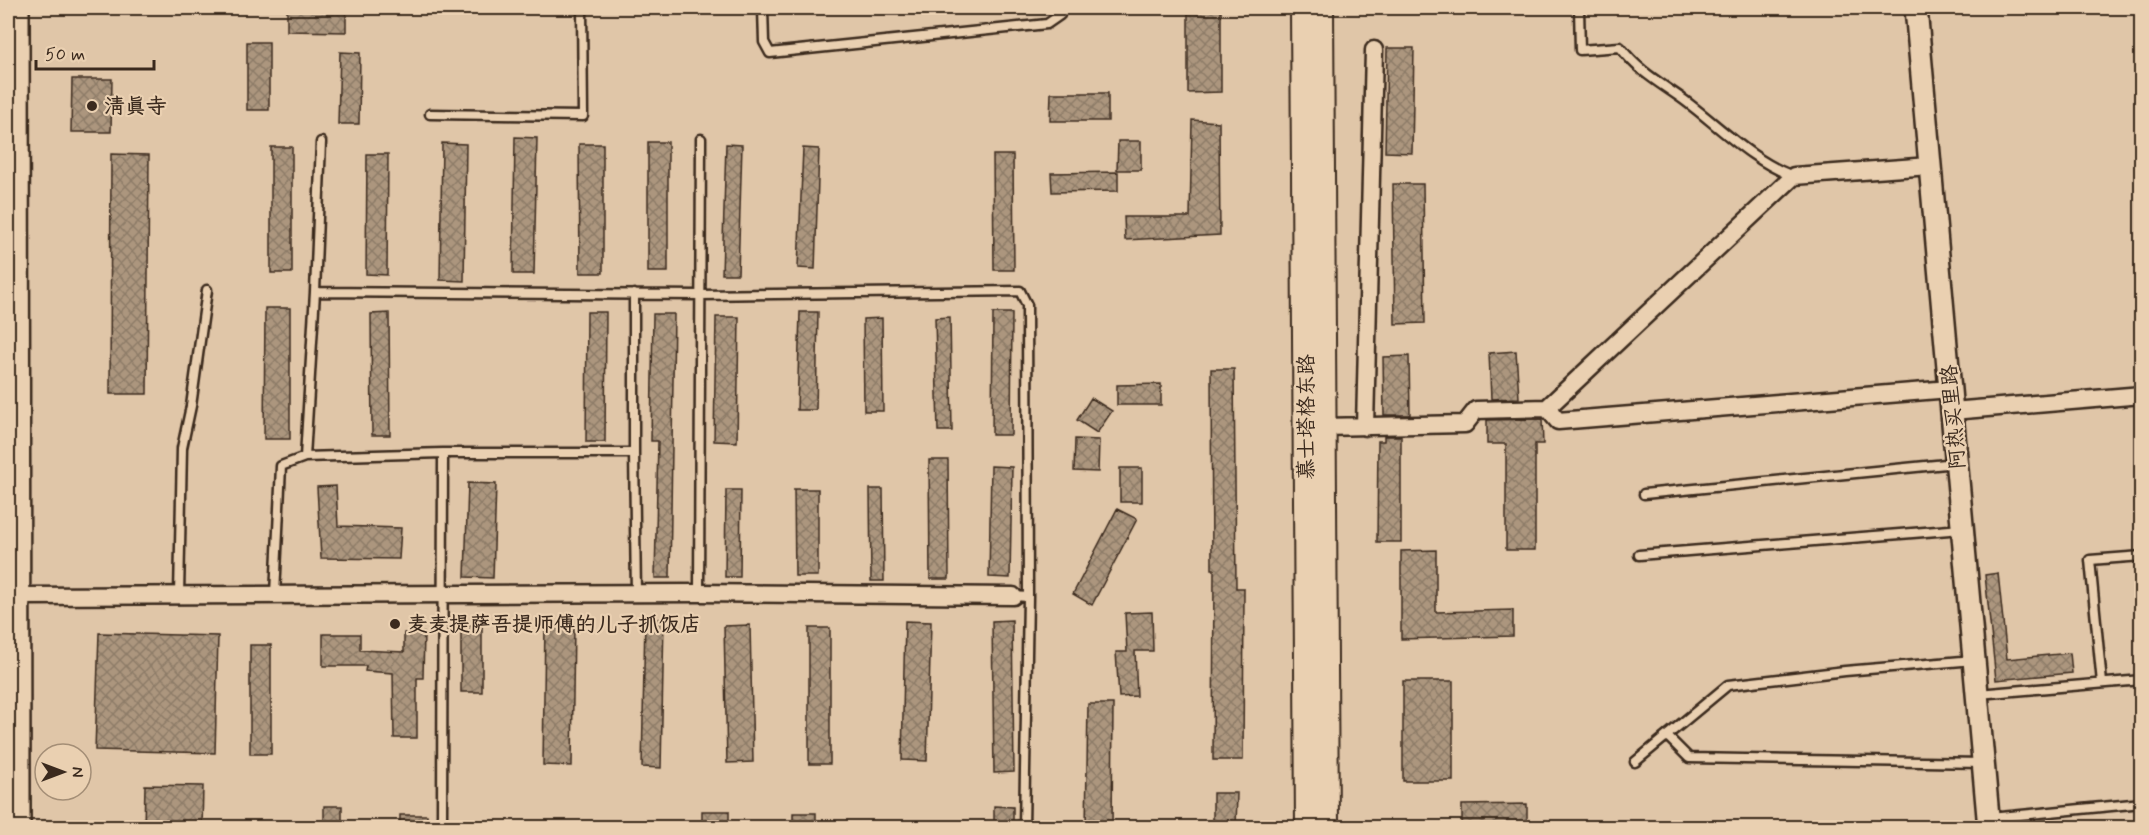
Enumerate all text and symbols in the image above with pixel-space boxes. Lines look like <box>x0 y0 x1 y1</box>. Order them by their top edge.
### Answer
scale bar <box>36 33 154 71</box>
text: 50 m <box>45 43 85 67</box>
place label: 清真寺 <box>104 93 167 121</box>
marker: 清真寺 <box>85 99 99 113</box>
street label: 慕士塔格东路 <box>1293 354 1321 480</box>
street label: 阿热买里路 <box>1935 363 1973 470</box>
place label: 麦麦提萨吾提师傅的儿子抓饭店 <box>407 611 701 639</box>
marker: 麦麦提萨吾提师傅的儿子抓饭店 <box>388 617 402 631</box>
north arrow <box>33 742 93 802</box>
text: N <box>66 767 87 777</box>

